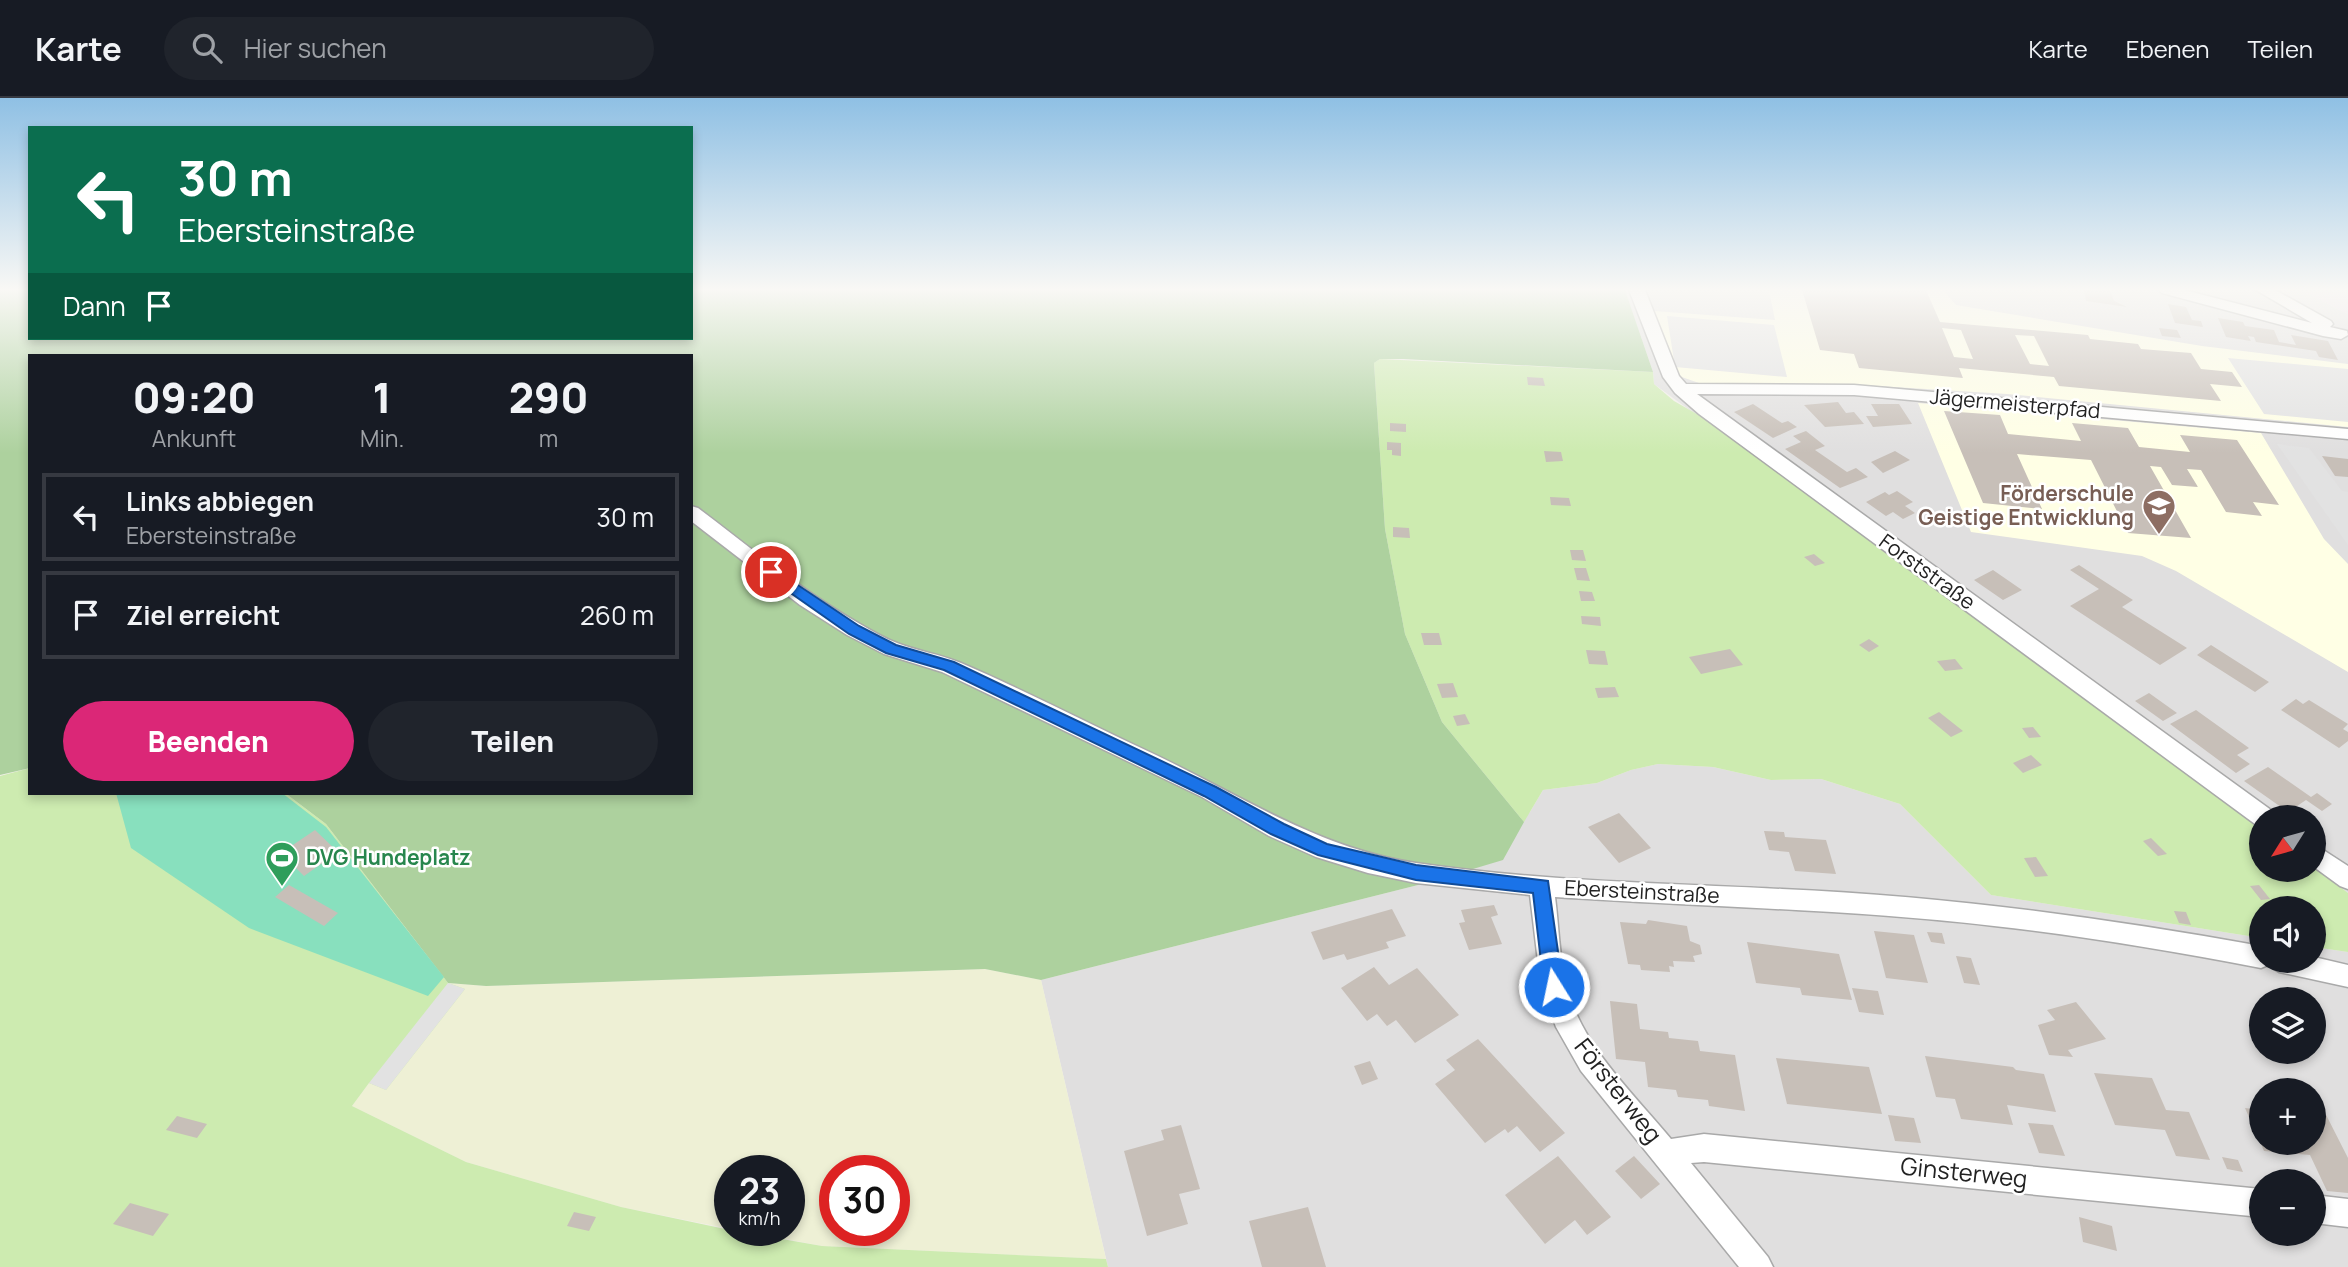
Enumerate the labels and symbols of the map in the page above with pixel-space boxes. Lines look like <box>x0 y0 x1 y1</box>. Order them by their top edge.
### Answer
street label: Jägermeisterpfad <box>1929 382 2102 424</box>
place label: Förderschule Geistige Entwicklung <box>1918 479 2134 531</box>
school or university icon: Förderschule Geistige Entwicklung <box>2140 487 2178 536</box>
street label: Forststraße <box>1874 527 1981 616</box>
pin <box>741 542 801 602</box>
north arrow <box>2249 805 2326 882</box>
sports icon: DVG Hundeplatz <box>263 839 301 888</box>
place label: DVG Hundeplatz <box>306 843 470 871</box>
street label: Ebersteinstraße <box>1564 873 1720 909</box>
position arrow <box>1517 950 1591 1024</box>
street label: Försterweg <box>1568 1031 1671 1149</box>
street label: Ginsterweg <box>1899 1148 2029 1195</box>
speed limit sign: 30 <box>819 1155 910 1246</box>

